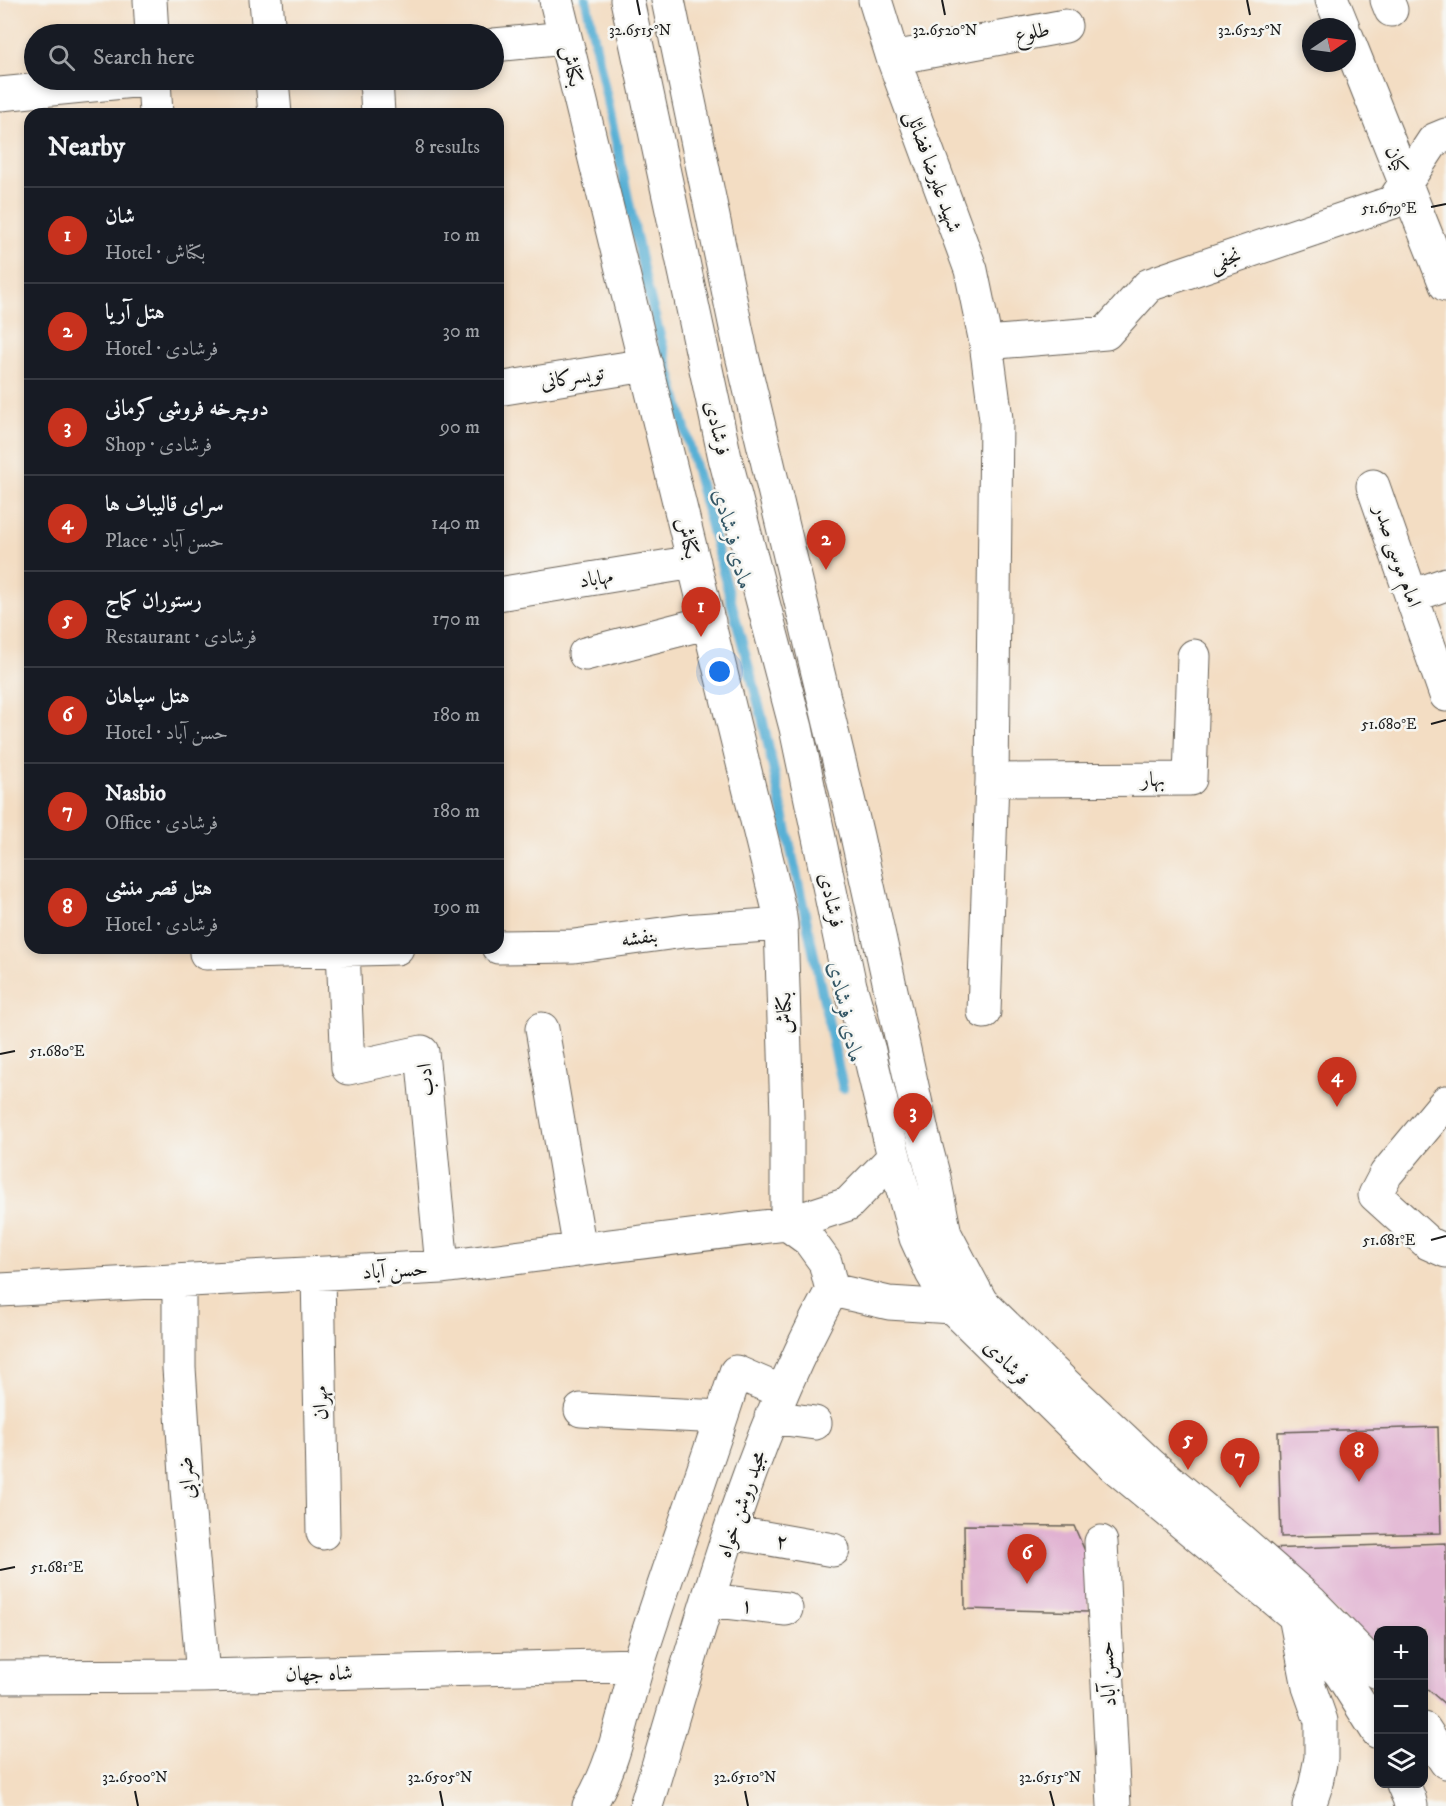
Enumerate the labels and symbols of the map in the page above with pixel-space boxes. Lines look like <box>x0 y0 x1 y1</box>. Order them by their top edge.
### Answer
street label: طلوع <box>1012 17 1053 53</box>
north arrow <box>1302 18 1356 72</box>
text: 32.6515°N <box>609 21 671 40</box>
text: 32.6520°N <box>913 21 977 40</box>
text: 32.6525°N <box>1218 21 1282 40</box>
street label: بکتاش <box>553 43 589 90</box>
street label: شهید علیرضا فضائلی <box>897 107 967 237</box>
street label: کیان <box>1379 142 1414 179</box>
text: 51.679°E <box>1361 199 1417 218</box>
street label: نجفی <box>1206 242 1245 278</box>
street label: تویسرکانی <box>539 360 607 396</box>
street label: فرشادی <box>699 398 736 458</box>
water label: مادی فرشادی <box>706 486 759 593</box>
street label: امام موسی صدر <box>1363 500 1427 612</box>
street label: بکتاش <box>669 515 705 562</box>
pin: 2 <box>806 520 846 570</box>
street label: مهاباد <box>577 563 615 594</box>
pin: 1 <box>682 588 720 637</box>
your location <box>705 657 734 686</box>
text: 51.680°E <box>1361 715 1417 734</box>
street label: بهار <box>1139 767 1165 793</box>
street label: فرشادی <box>813 870 850 930</box>
street label: بنفشه <box>619 923 659 953</box>
water label: مادی فرشادی <box>822 959 869 1066</box>
street label: بکتاش <box>771 992 799 1034</box>
text: 51.680°E <box>29 1042 85 1061</box>
pin: 4 <box>1318 1058 1356 1107</box>
street label: ادب <box>412 1062 440 1098</box>
pin: 3 <box>894 1094 932 1143</box>
text: 51.681°E <box>1363 1231 1416 1250</box>
street label: حسن آباد <box>361 1255 429 1286</box>
street label: فرشادی <box>977 1334 1035 1392</box>
street label: مهران <box>308 1385 334 1421</box>
pin: 5 <box>1168 1420 1208 1470</box>
pin: 8 <box>1340 1432 1378 1482</box>
pin: 7 <box>1220 1438 1260 1488</box>
street label: مجید روشن خواه <box>711 1447 773 1561</box>
street label: ضرابی <box>173 1456 202 1500</box>
street label: ۲ <box>774 1528 790 1556</box>
pin: 6 <box>1008 1534 1046 1584</box>
text: 51.681°E <box>31 1558 84 1577</box>
street label: ۱ <box>739 1592 755 1620</box>
street label: حسن آباد <box>1092 1640 1123 1708</box>
street label: شاه جهان <box>285 1660 353 1688</box>
text: 32.6500°N <box>102 1768 168 1787</box>
text: 32.6505°N <box>408 1768 472 1787</box>
text: 32.6510°N <box>714 1768 776 1787</box>
text: 32.6515°N <box>1019 1768 1081 1787</box>

